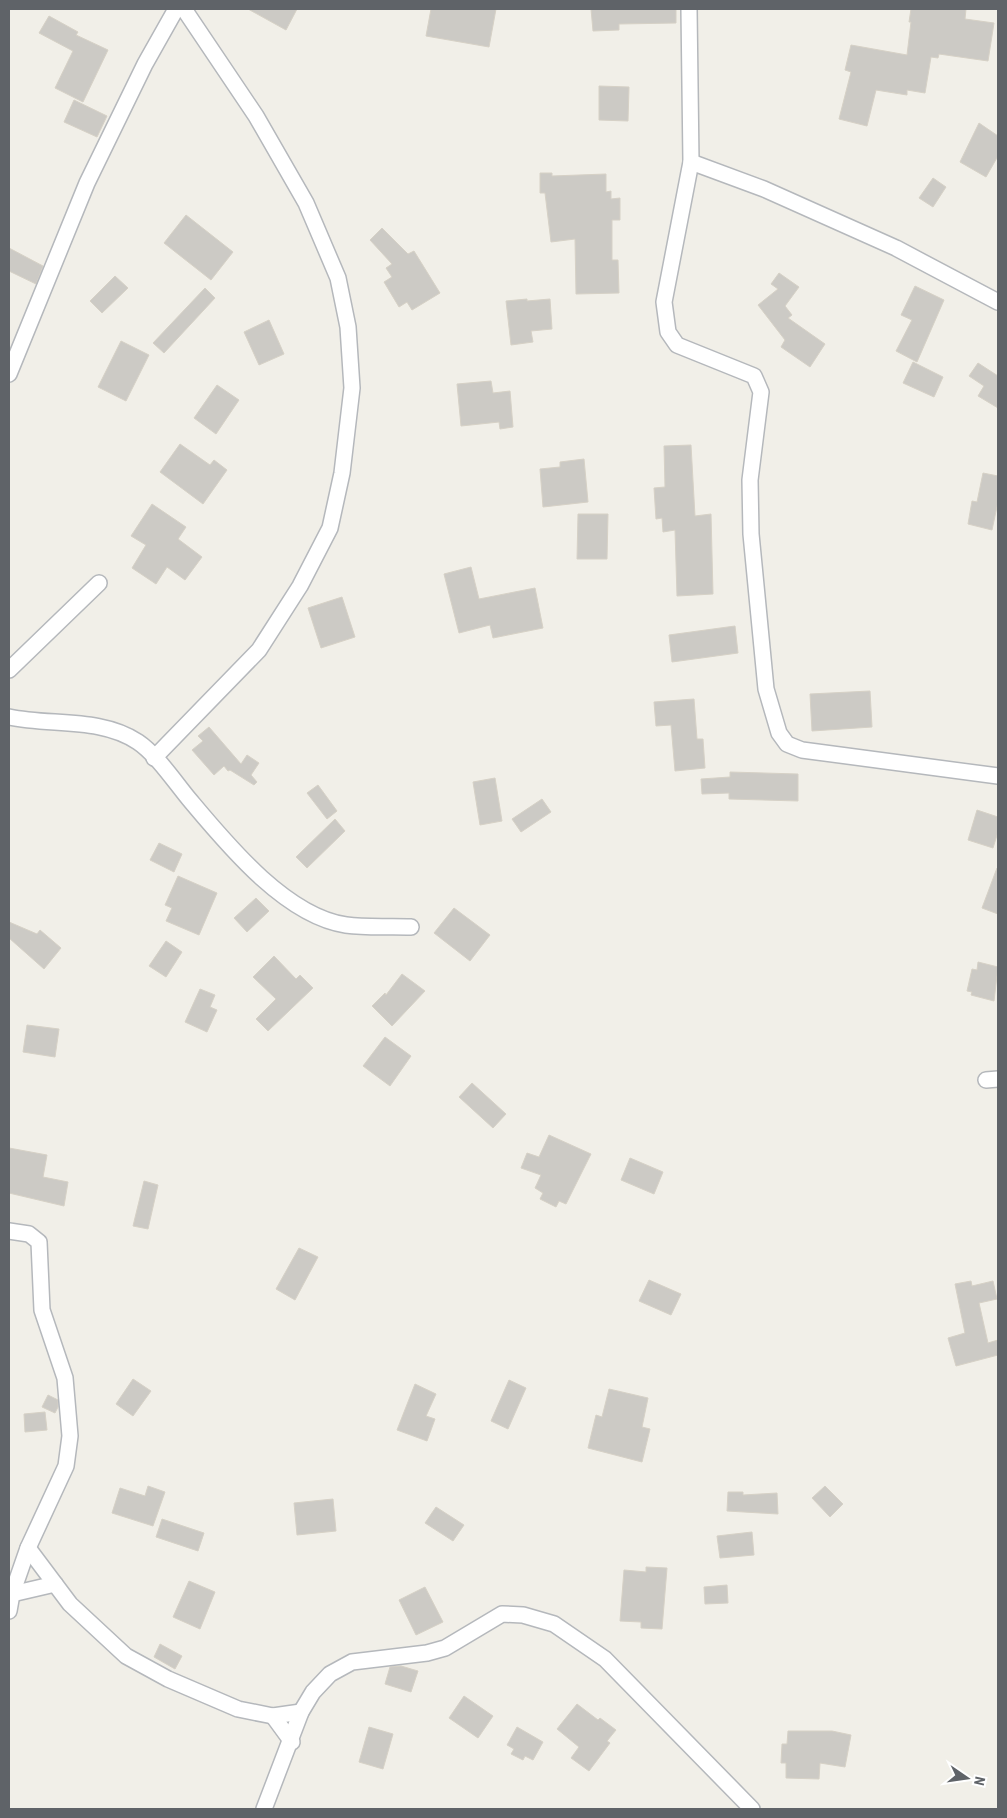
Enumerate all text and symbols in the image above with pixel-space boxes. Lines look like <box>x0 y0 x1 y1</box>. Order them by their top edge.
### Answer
north arrow <box>942 1753 992 1803</box>
text: N <box>971 1775 988 1787</box>

